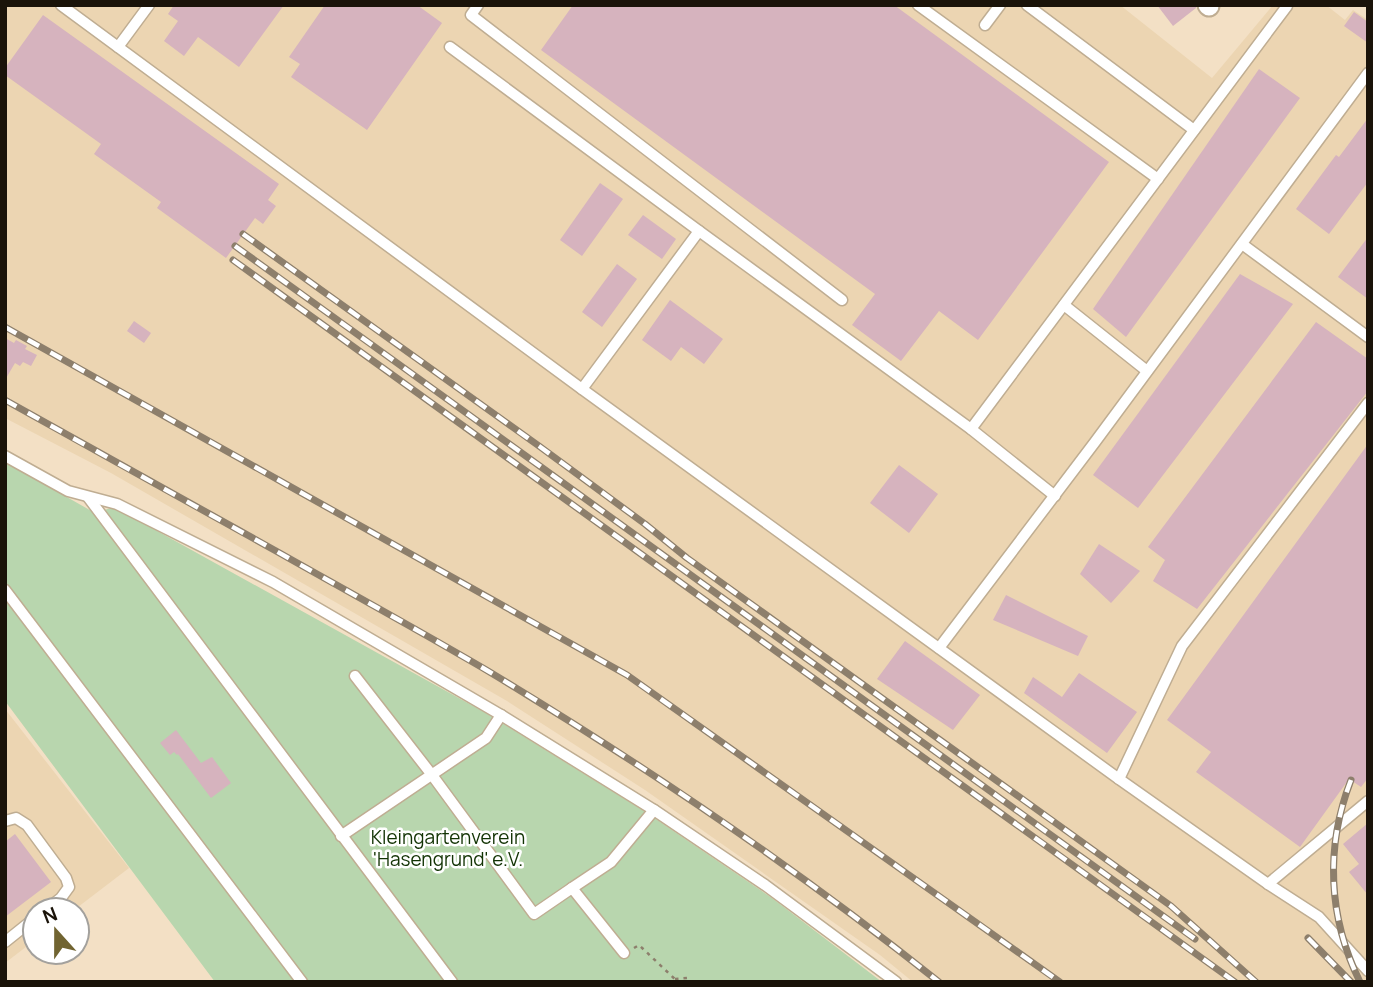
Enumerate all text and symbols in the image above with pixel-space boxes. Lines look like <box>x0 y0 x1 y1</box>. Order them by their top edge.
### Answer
park label: Kleingartenverein 'Hasengrund' e.V. <box>371 824 525 872</box>
north arrow <box>21 896 91 966</box>
text: N <box>39 901 61 930</box>

